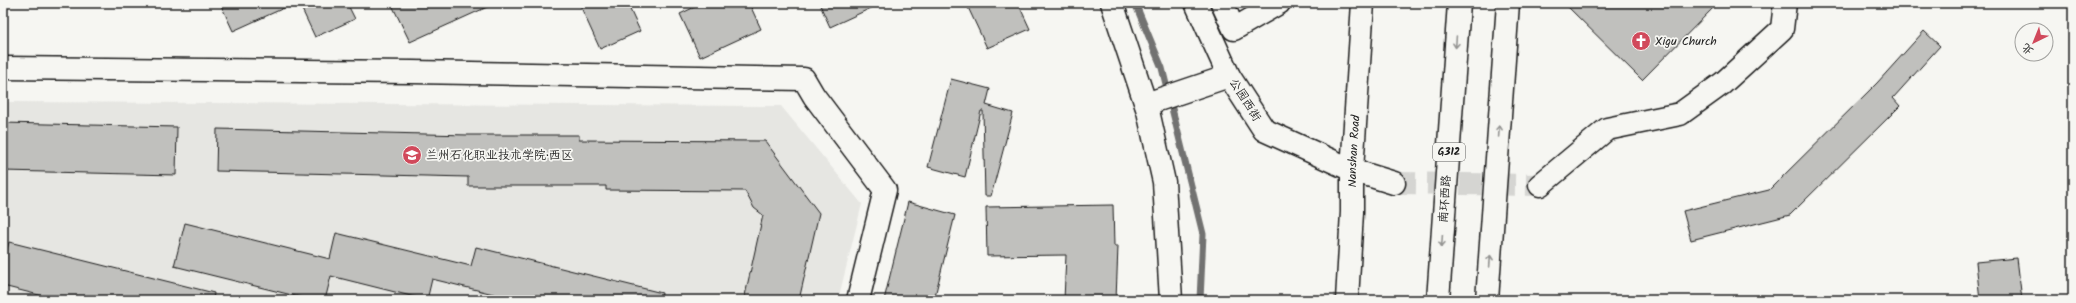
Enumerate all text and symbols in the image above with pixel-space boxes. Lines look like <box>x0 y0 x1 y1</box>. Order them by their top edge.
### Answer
north arrow <box>2014 22 2054 62</box>
church icon: Xigu Church <box>1630 30 1652 52</box>
place label: Xigu Church <box>1655 32 1717 51</box>
one-way arrow <box>1453 35 1460 48</box>
text: 北 <box>2018 38 2038 59</box>
street label: 公园西街 <box>1224 75 1266 125</box>
street label: Nanshan Road <box>1343 113 1365 187</box>
one-way arrow <box>1495 125 1502 138</box>
road number: G312 <box>1433 143 1465 161</box>
school or university icon: 兰州石化职业技术学院·西区 <box>401 144 423 166</box>
place label: 兰州石化职业技术学院·西区 <box>426 146 573 165</box>
street label: 南环西路 <box>1434 174 1456 224</box>
one-way arrow <box>1439 234 1446 247</box>
one-way arrow <box>1486 255 1493 268</box>

